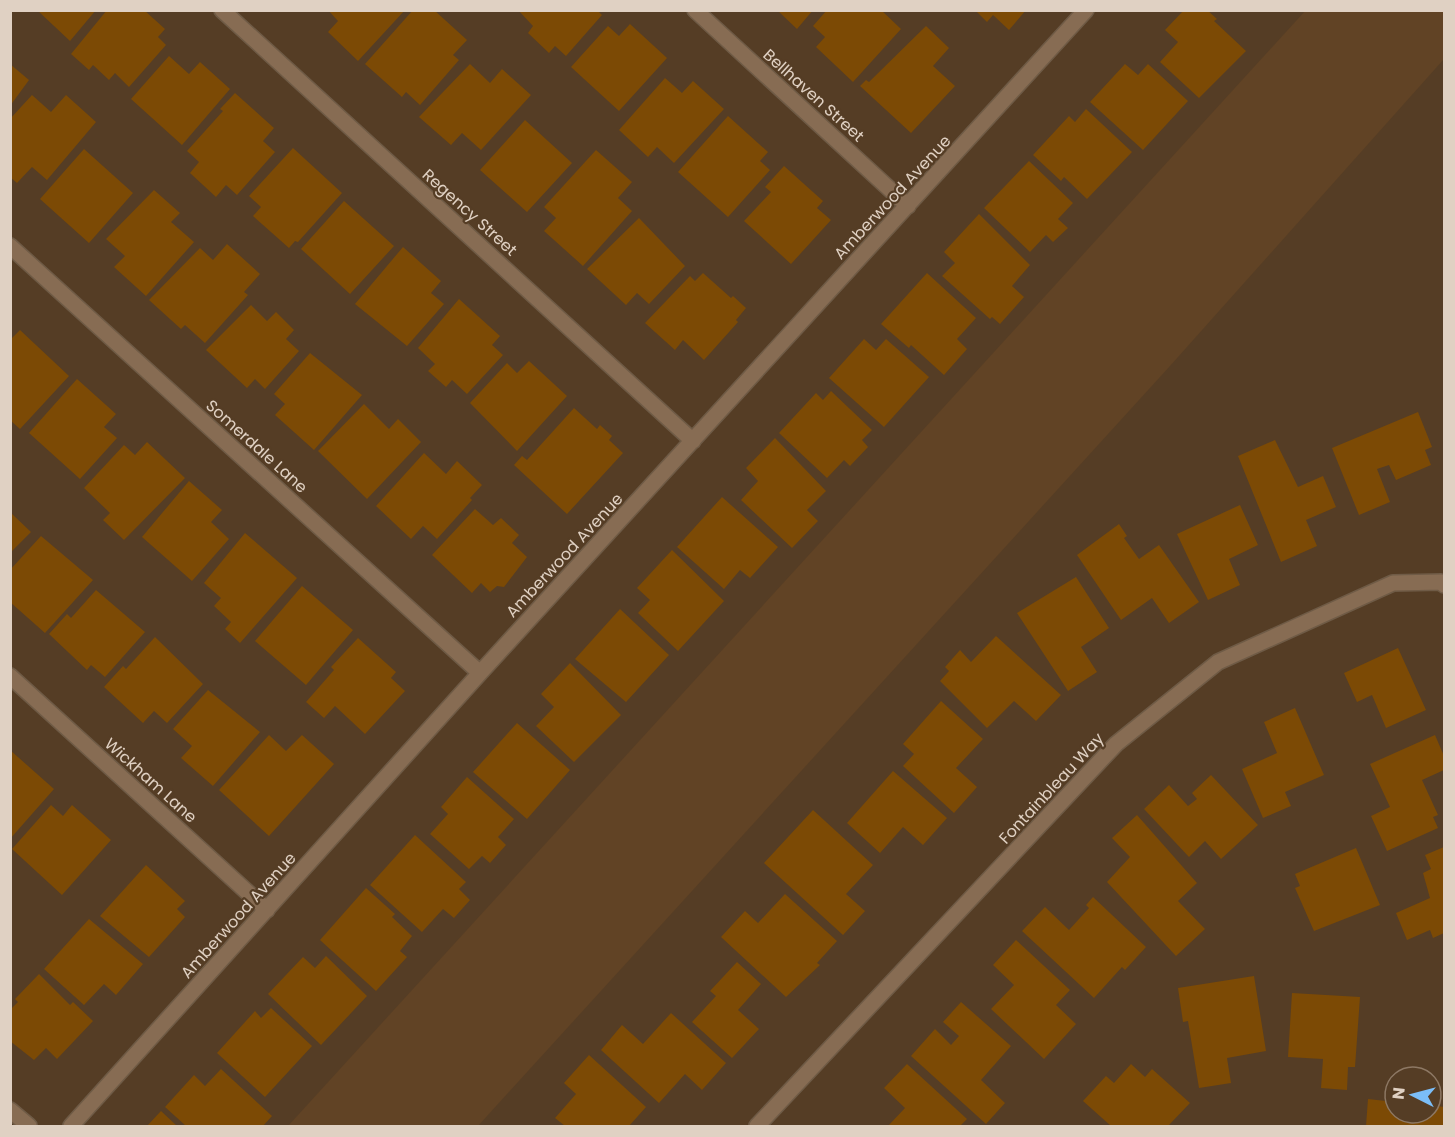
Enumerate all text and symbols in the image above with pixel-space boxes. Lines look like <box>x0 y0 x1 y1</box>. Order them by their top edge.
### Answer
street label: Bellhaven Street <box>758 44 869 147</box>
street label: Amberwood Avenue <box>828 130 956 265</box>
street label: Regency Street <box>417 164 522 261</box>
street label: Somerdale Lane <box>201 394 313 498</box>
street label: Amberwood Avenue <box>500 488 628 623</box>
street label: Fontainbleau Way <box>994 728 1109 849</box>
street label: Wickham Lane <box>99 733 202 828</box>
street label: Amberwood Avenue <box>175 847 301 984</box>
north arrow <box>1383 1065 1443 1125</box>
text: N <box>1387 1086 1411 1101</box>

